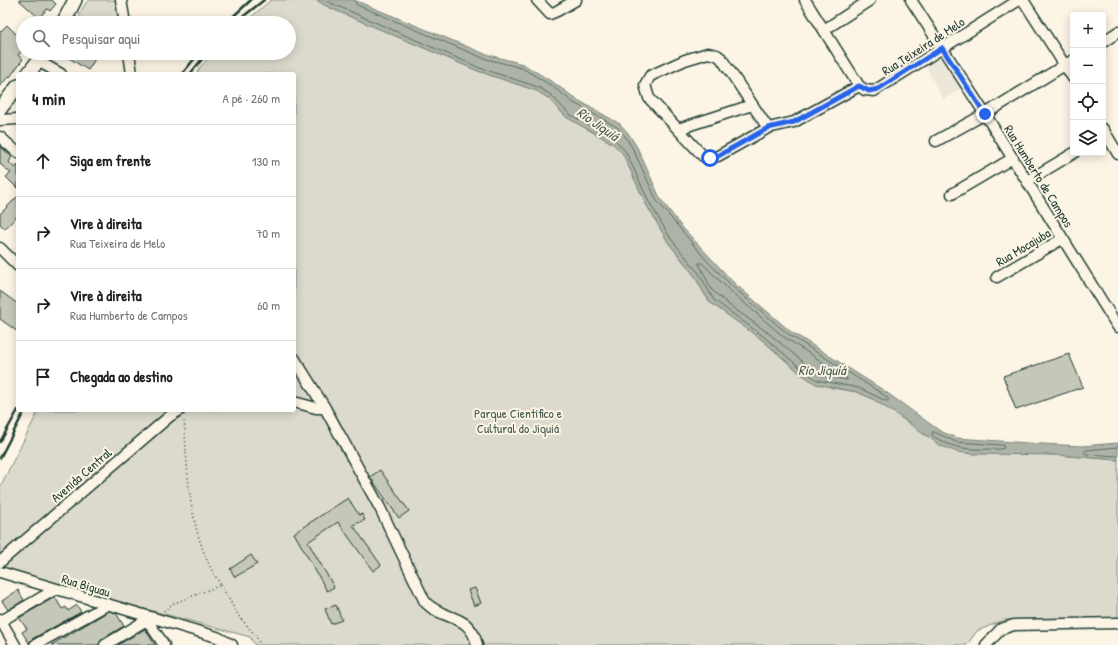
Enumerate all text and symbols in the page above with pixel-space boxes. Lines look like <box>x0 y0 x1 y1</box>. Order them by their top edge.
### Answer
map controls <box>1070 12 1106 156</box>
button: + <box>1070 12 1106 48</box>
street label: Rua Teixeira de Melo <box>878 13 968 79</box>
search box <box>16 16 296 60</box>
icon: search <box>30 27 52 49</box>
text: Pesquisar aqui <box>62 28 140 49</box>
button: − <box>1070 48 1106 84</box>
button: locate <box>1070 84 1106 120</box>
text: 4 min <box>32 87 65 110</box>
text: A pé · 260 m <box>222 89 280 107</box>
water label: Rio Jiquiá <box>573 102 624 147</box>
route end <box>976 105 994 123</box>
button: layers <box>1070 120 1106 156</box>
street label: Rua Humberto de Campos <box>1000 121 1078 231</box>
route start <box>701 149 719 167</box>
icon: ahead <box>32 150 54 172</box>
text: Siga em frente <box>70 150 151 171</box>
text: 130 m <box>252 152 280 170</box>
text: Vire à direita <box>70 213 142 234</box>
icon: right <box>32 222 54 244</box>
text: 70 m <box>256 224 280 242</box>
street label: Rua Mocajuba <box>992 224 1054 270</box>
text: Rua Teixeira de Melo <box>70 234 165 252</box>
text: Vire à direita <box>70 285 142 306</box>
icon: right <box>32 294 54 316</box>
text: 60 m <box>257 296 280 314</box>
text: Rua Humberto de Campos <box>70 306 188 324</box>
water label: Rio Jiquiá <box>798 360 847 380</box>
icon: arrive <box>32 366 54 388</box>
text: Chegada ao destino <box>70 366 173 387</box>
park label: Parque Científico e Cultural do Jiquiá <box>474 404 562 437</box>
street label: Avenida Central <box>47 443 116 506</box>
street label: Rua Biguau <box>59 569 113 601</box>

